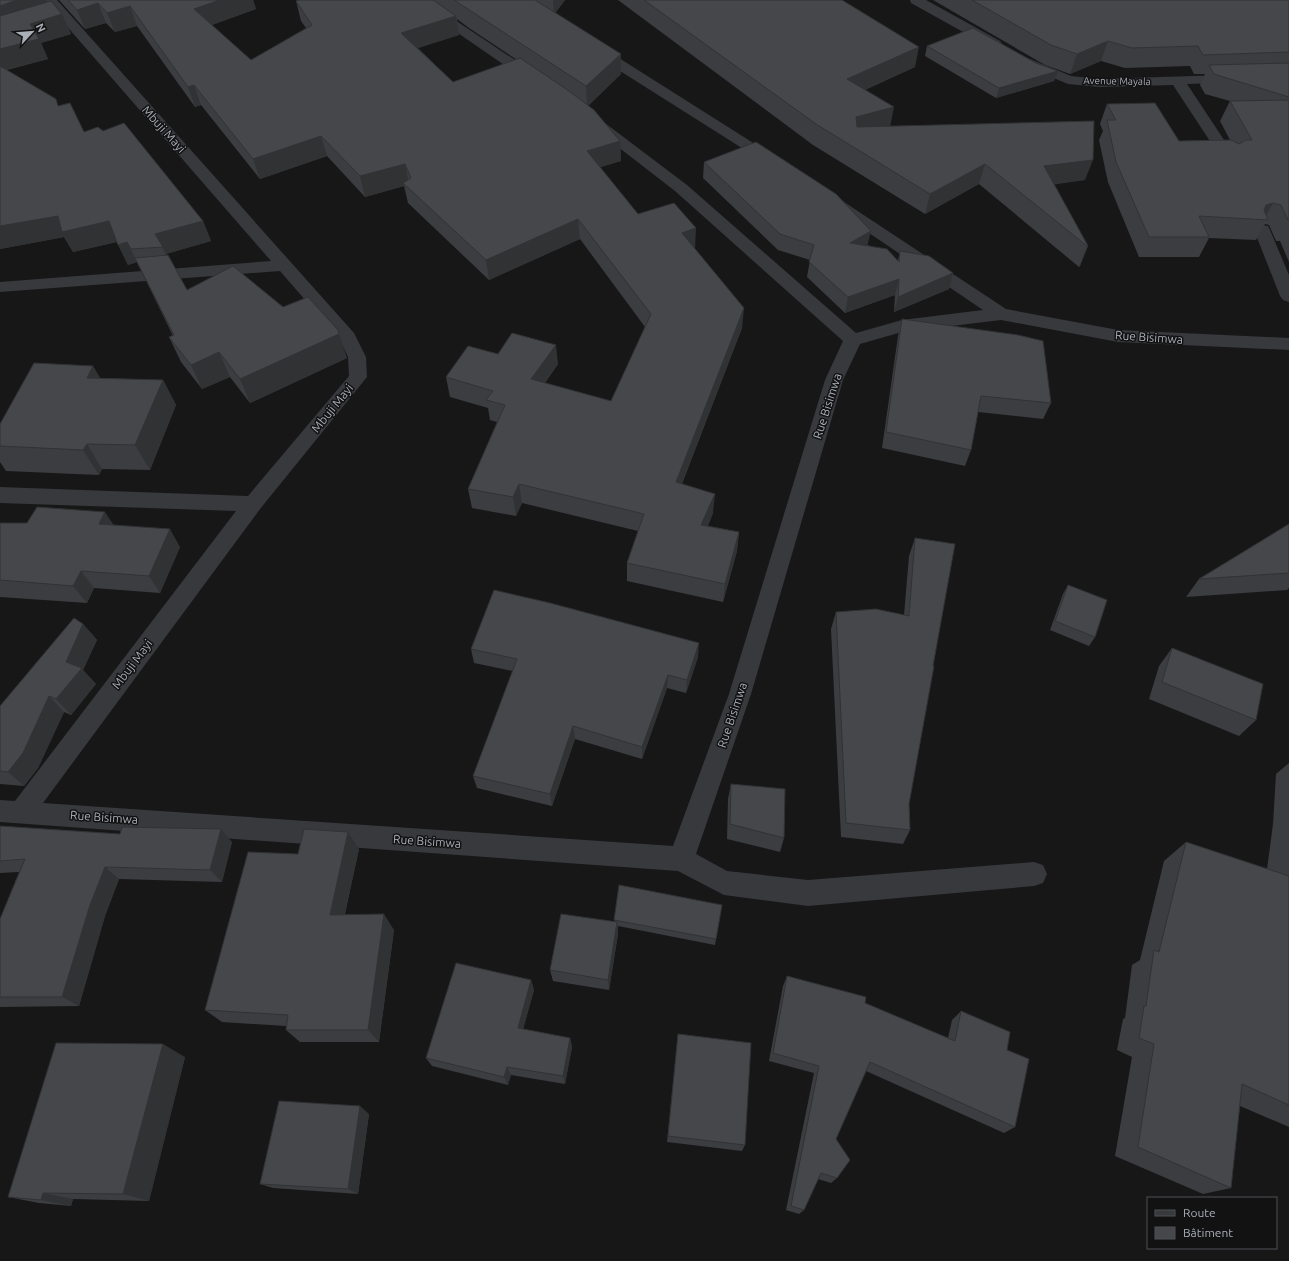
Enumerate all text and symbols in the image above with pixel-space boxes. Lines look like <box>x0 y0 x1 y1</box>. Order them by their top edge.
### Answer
north arrow <box>12 12 52 52</box>
text: N <box>34 21 48 34</box>
street label: Avenue Mayala <box>1083 75 1151 87</box>
street label: Mbuji Mayi <box>140 103 188 155</box>
street label: Rue Bisimwa <box>1115 328 1183 346</box>
street label: Rue Bisimwa <box>810 372 844 440</box>
street label: Mbuji Mayi <box>309 381 355 435</box>
street label: Mbuji Mayi <box>109 637 155 691</box>
street label: Rue Bisimwa <box>715 681 749 749</box>
street label: Rue Bisimwa <box>70 808 138 826</box>
street label: Rue Bisimwa <box>393 832 461 850</box>
legend <box>1147 1197 1277 1249</box>
text: Route <box>1183 1206 1216 1219</box>
text: Bâtiment <box>1183 1226 1233 1239</box>

